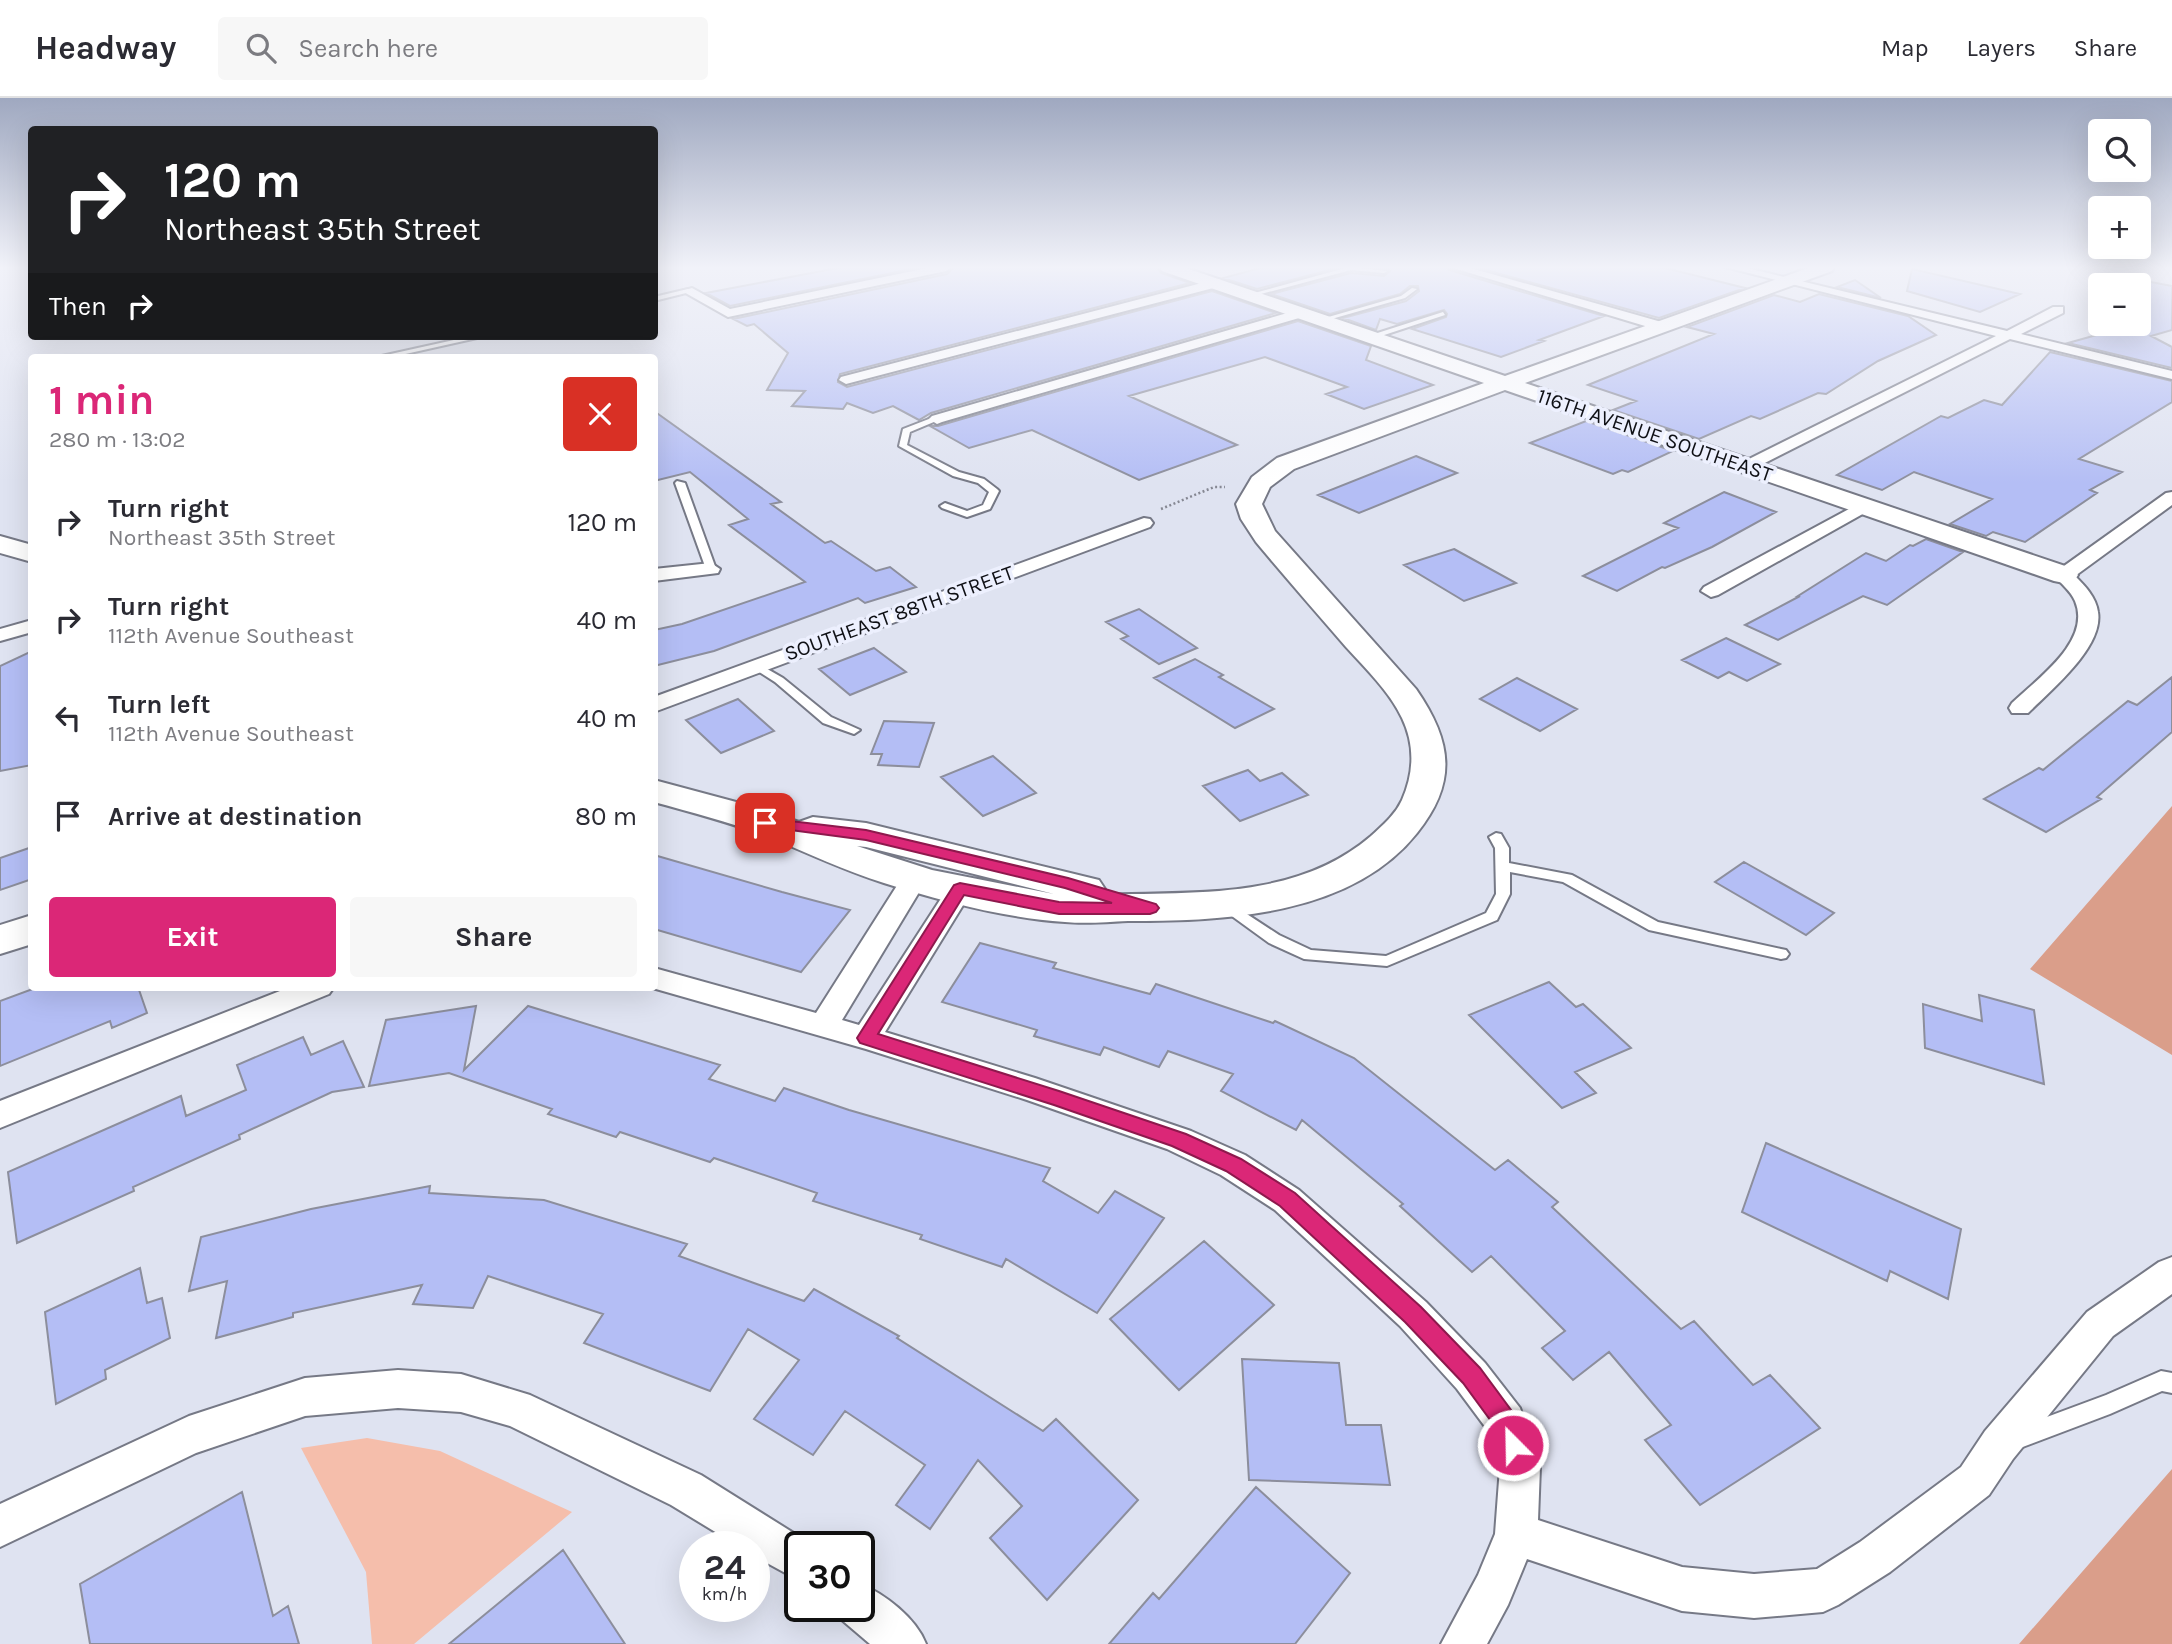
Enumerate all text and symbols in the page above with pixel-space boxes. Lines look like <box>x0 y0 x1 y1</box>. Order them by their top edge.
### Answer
search box <box>218 17 708 80</box>
text: Headway <box>35 29 176 67</box>
icon: search <box>242 29 280 67</box>
text: Search here <box>298 33 438 64</box>
text: Map <box>1881 34 1929 62</box>
text: Layers <box>1967 34 2036 62</box>
text: Share <box>2074 34 2137 62</box>
map controls <box>2088 119 2151 336</box>
button: search <box>2088 119 2151 182</box>
text: 120 m <box>164 152 301 209</box>
icon: right <box>49 154 140 245</box>
button: + <box>2088 196 2151 259</box>
text: Northeast 35th Street <box>164 211 481 248</box>
button: − <box>2088 273 2151 336</box>
icon: right <box>121 287 159 325</box>
text: Then <box>49 291 107 322</box>
text: 1 min <box>49 375 154 425</box>
button: close <box>563 377 637 451</box>
street label: 116TH AVENUE SOUTHEAST <box>1534 383 1776 487</box>
text: 280 m · 13:02 <box>49 426 186 453</box>
text: Turn right <box>108 493 229 524</box>
icon: right <box>49 503 87 541</box>
text: 120 m <box>567 507 637 538</box>
text: Northeast 35th Street <box>108 524 336 551</box>
street label: SOUTHEAST 88TH STREET <box>781 560 1017 666</box>
text: Turn right <box>108 591 229 622</box>
icon: right <box>49 601 87 639</box>
text: 40 m <box>577 605 637 636</box>
text: 112th Avenue Southeast <box>108 622 354 649</box>
text: Turn left <box>108 689 210 720</box>
icon: left <box>49 699 87 737</box>
text: 40 m <box>577 703 637 734</box>
text: 112th Avenue Southeast <box>108 720 354 747</box>
pin <box>735 793 795 853</box>
icon: arrive <box>49 797 87 835</box>
text: Arrive at destination <box>108 801 362 832</box>
text: 80 m <box>575 801 637 832</box>
icon: arrive <box>746 804 784 842</box>
button: Exit <box>49 897 336 977</box>
button: Share <box>350 897 637 977</box>
position arrow <box>1476 1408 1550 1482</box>
speed limit sign: 30 <box>784 1531 875 1622</box>
text: 24 <box>704 1547 746 1588</box>
text: km/h <box>702 1583 747 1605</box>

